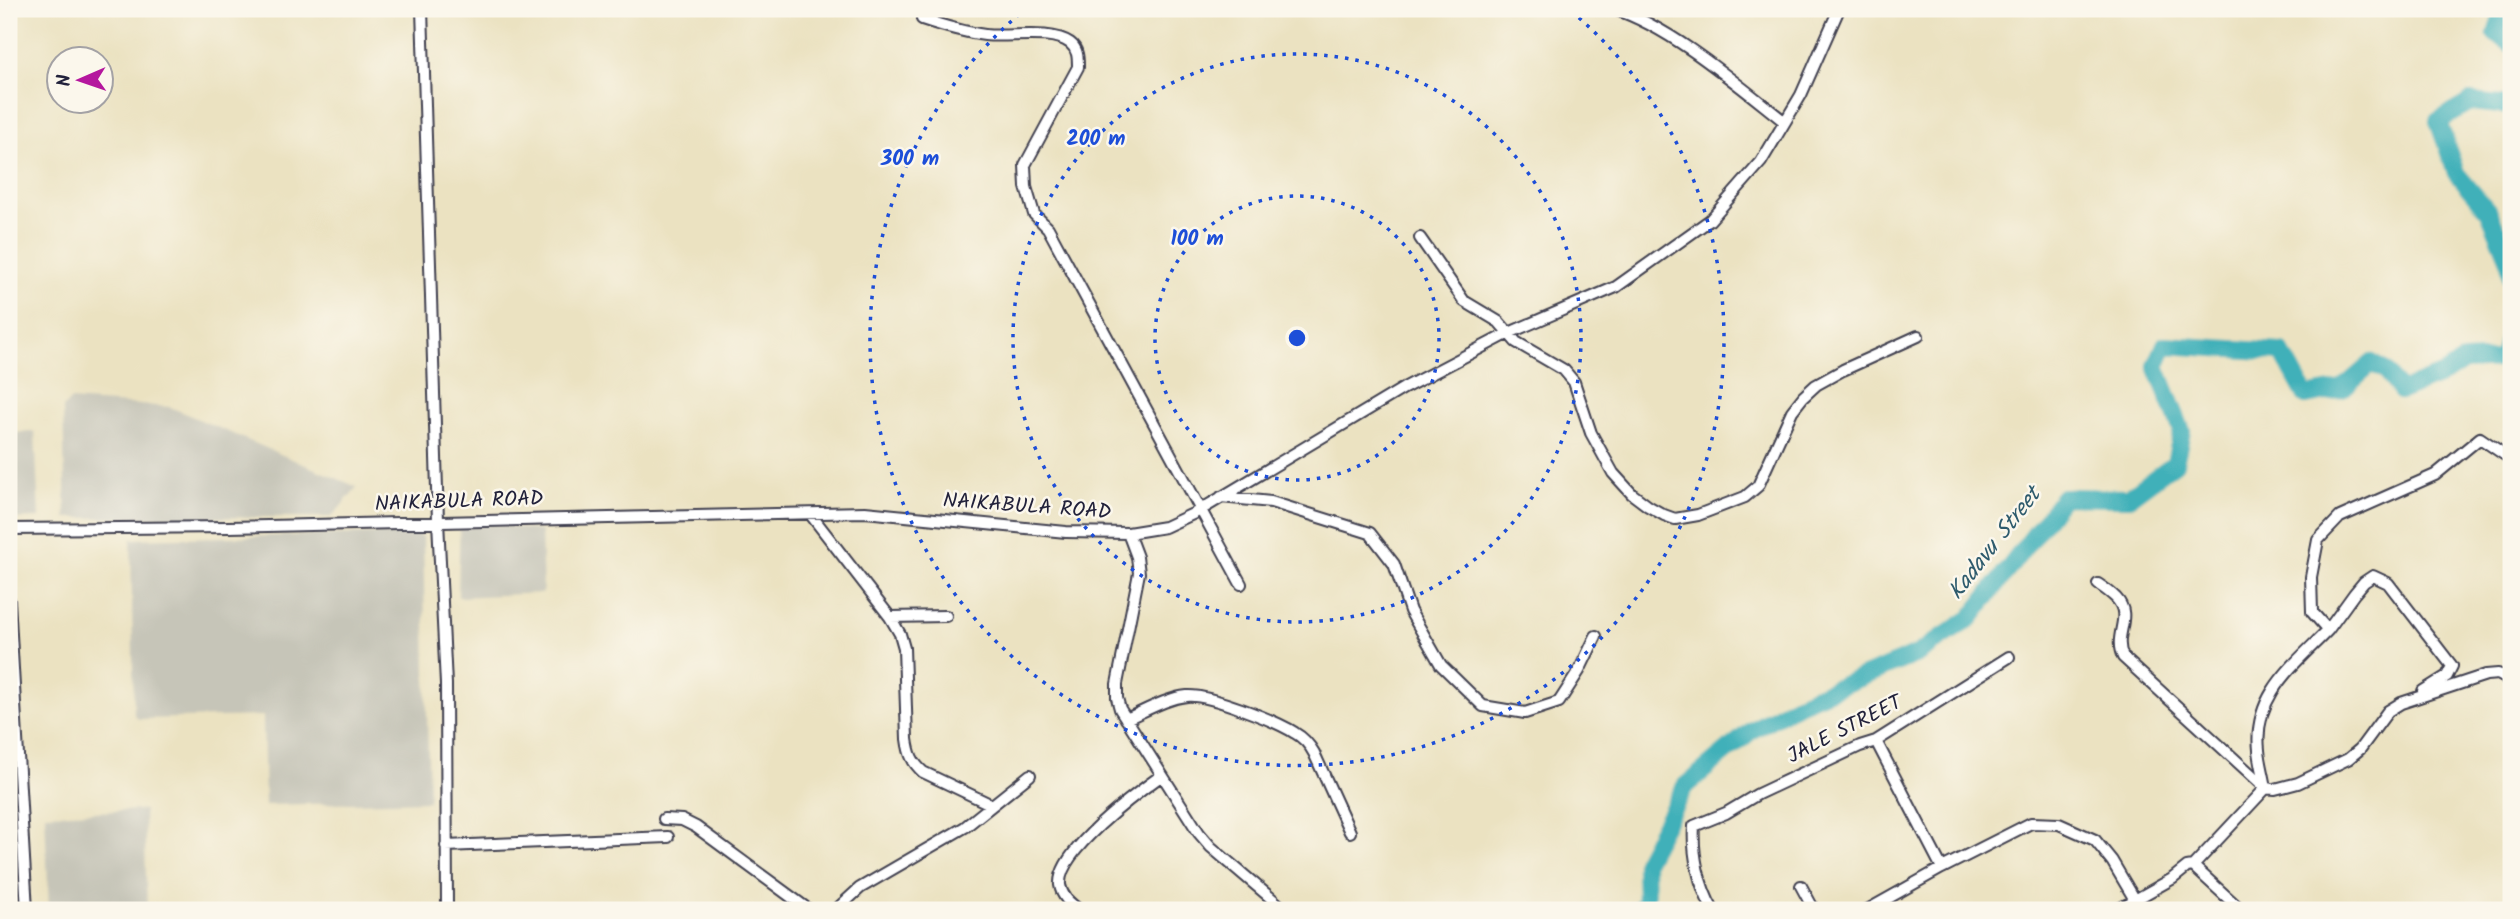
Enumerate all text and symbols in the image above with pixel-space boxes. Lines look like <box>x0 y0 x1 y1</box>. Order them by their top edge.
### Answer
north arrow <box>46 46 116 116</box>
text: N <box>50 74 80 87</box>
text: 200 m <box>1066 123 1126 156</box>
text: 300 m <box>880 143 939 176</box>
text: 100 m <box>1170 223 1224 256</box>
centre of rings <box>1285 326 1309 350</box>
water label: Kadavu Street <box>1939 477 2053 608</box>
street label: NAIKABULA ROAD <box>374 483 544 521</box>
street label: NAIKABULA ROAD <box>942 485 1112 529</box>
street label: JALE STREET <box>1782 686 1910 773</box>

